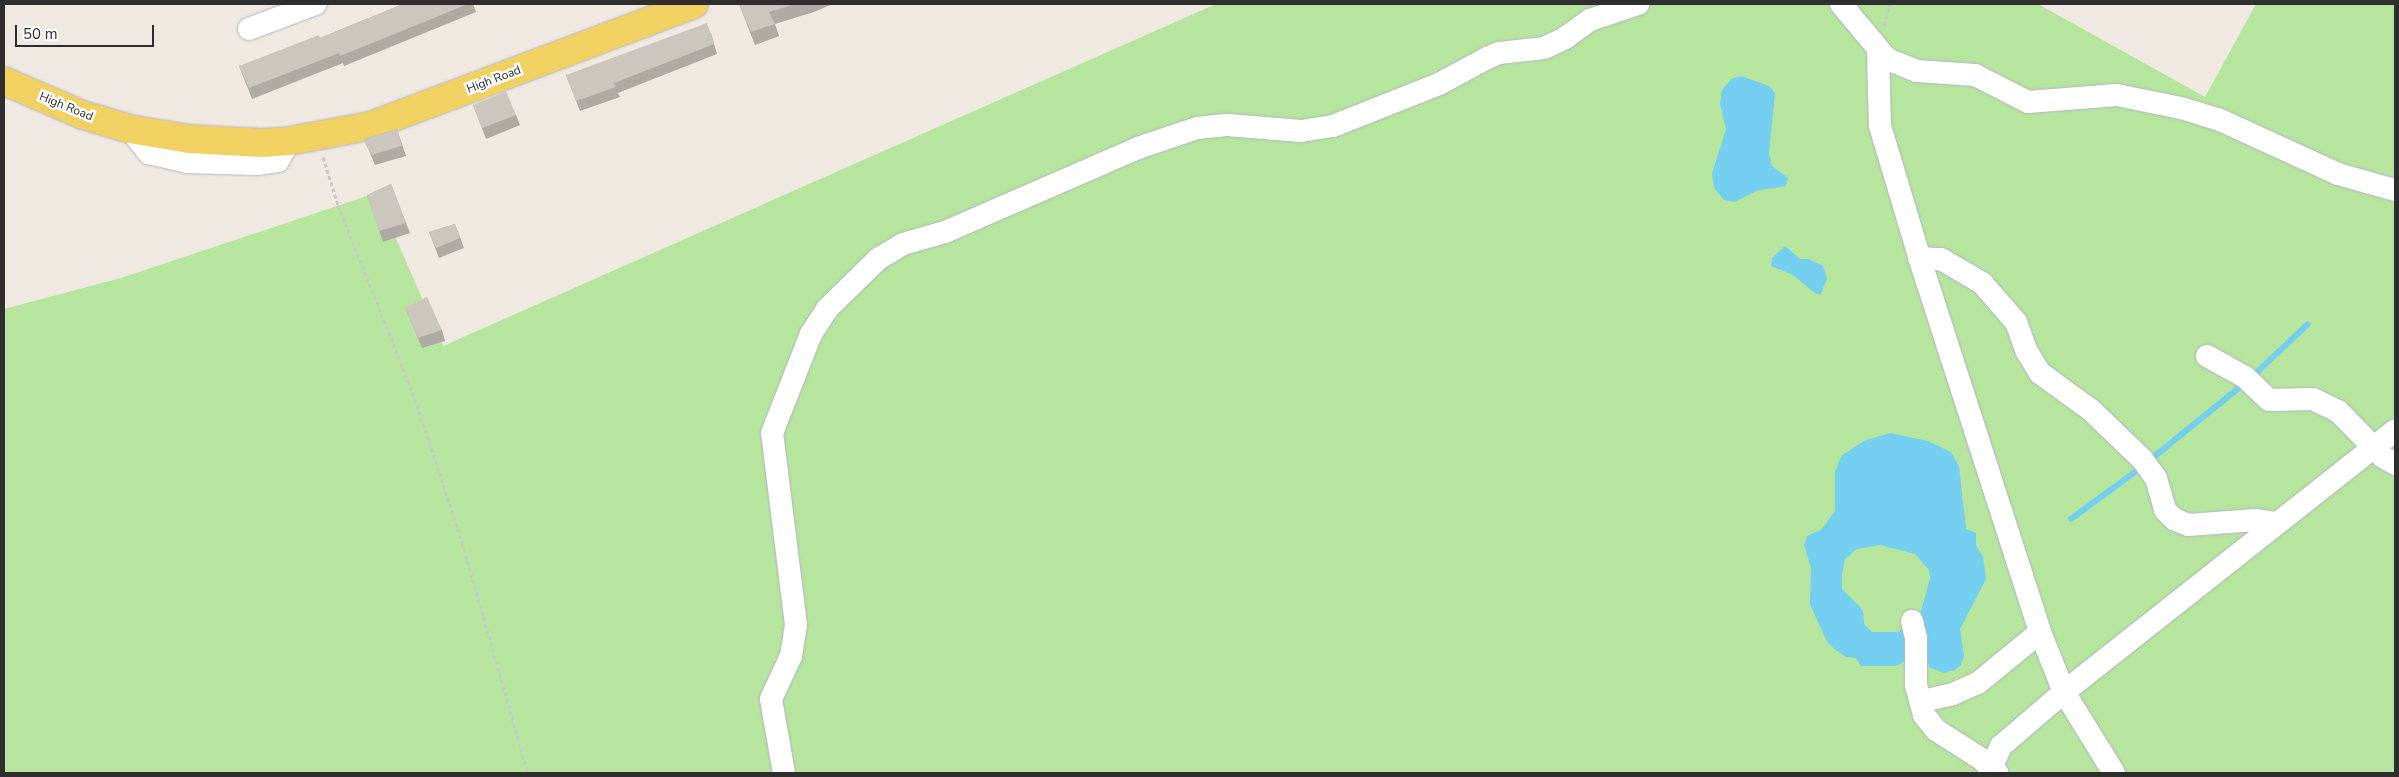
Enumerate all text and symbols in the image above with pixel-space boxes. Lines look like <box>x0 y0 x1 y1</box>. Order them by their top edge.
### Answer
scale bar <box>18 15 156 47</box>
text: 50 m <box>23 24 58 44</box>
street label: High Road <box>465 63 523 97</box>
street label: High Road <box>37 90 95 124</box>

